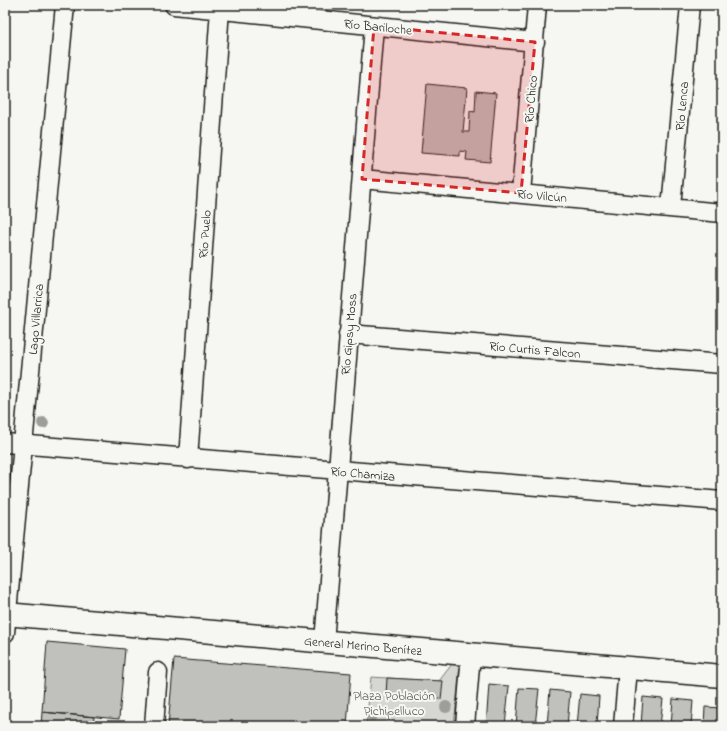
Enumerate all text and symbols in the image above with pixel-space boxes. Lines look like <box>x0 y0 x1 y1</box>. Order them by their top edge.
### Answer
street label: Río Bariloche <box>343 14 413 41</box>
street label: Río Chico <box>520 74 543 124</box>
street label: Río Lenca <box>671 81 694 132</box>
street label: Río Vilcún <box>516 185 568 208</box>
street label: Río Puelo <box>194 209 217 259</box>
street label: Lago Villarrica <box>24 283 50 356</box>
street label: Río Gipsy Moss <box>336 292 364 376</box>
street label: Río Curtis Falcon <box>489 337 581 364</box>
street label: Río Chamiza <box>330 462 396 487</box>
street label: General Merino Benítez <box>303 632 423 661</box>
park label: Plaza Población Pichipelluco <box>353 687 435 721</box>

